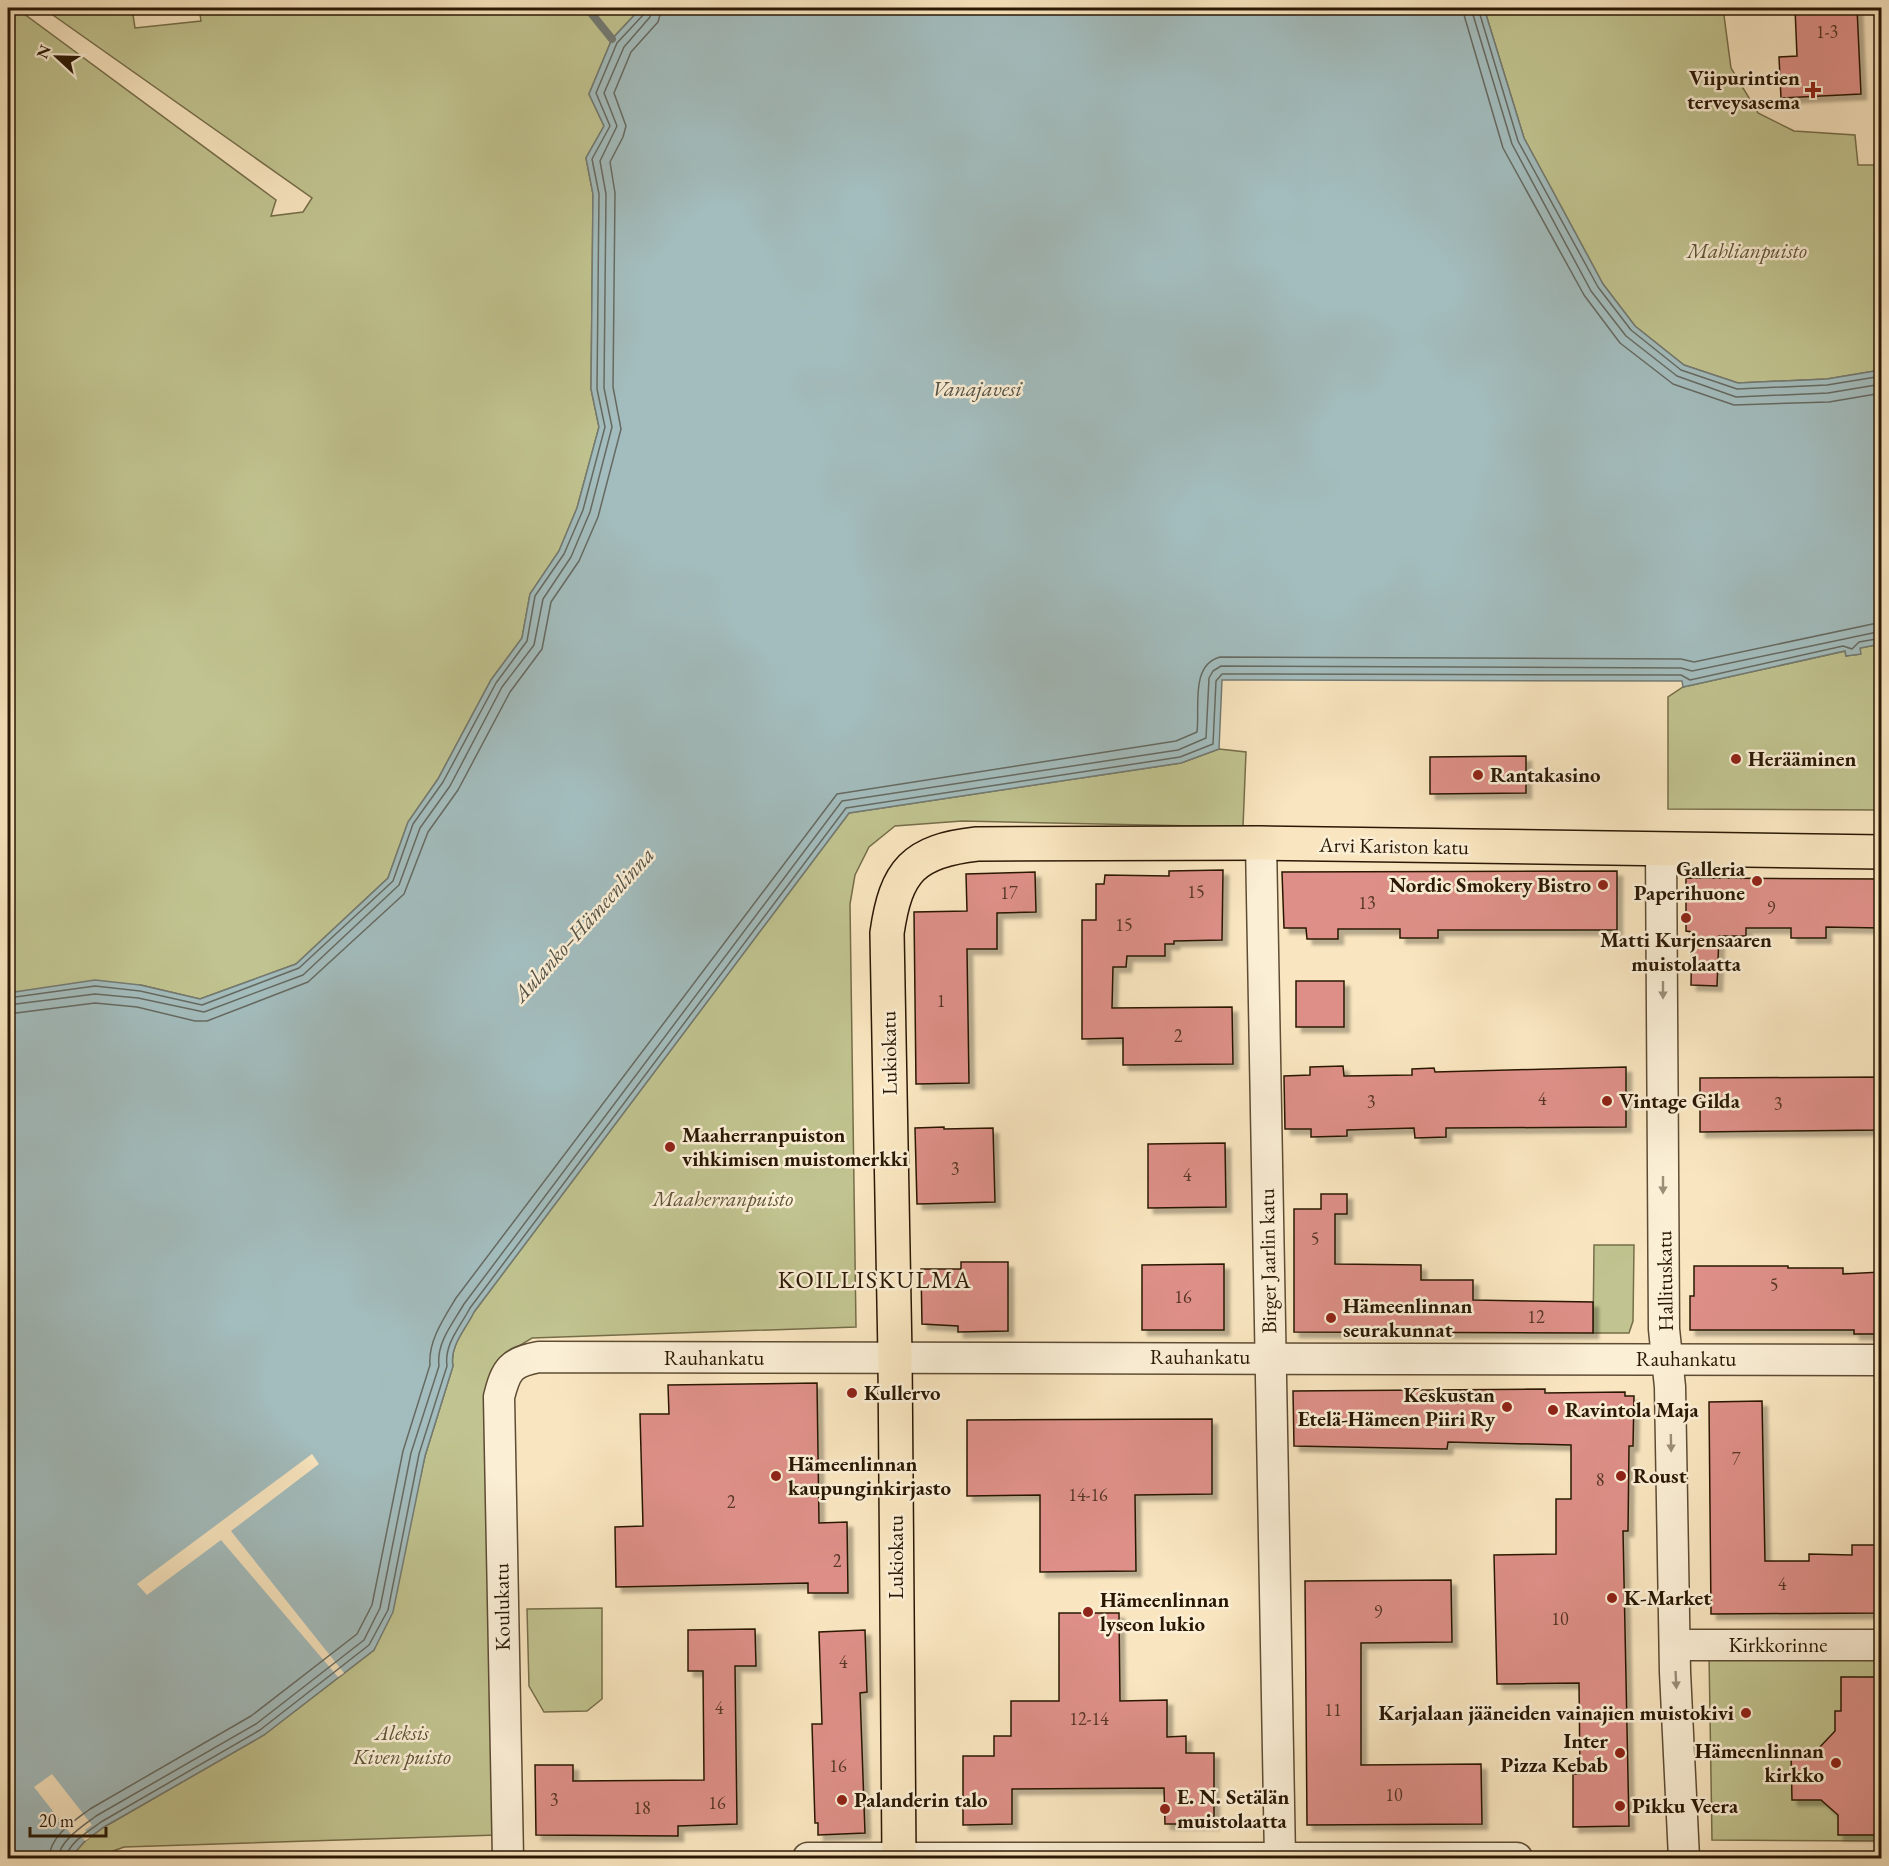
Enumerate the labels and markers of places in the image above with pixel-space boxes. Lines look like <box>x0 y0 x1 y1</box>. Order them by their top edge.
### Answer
place label: Viipurintien terveysasema <box>1687 64 1801 115</box>
marker: Viipurintien terveysasema <box>1804 81 1822 99</box>
place label: Herääminen <box>1748 745 1856 772</box>
marker: Herääminen <box>1729 752 1743 766</box>
place label: Rantakasino <box>1490 761 1601 788</box>
marker: Rantakasino <box>1471 768 1485 782</box>
place label: Galleria Paperihuone <box>1634 855 1746 906</box>
place label: Nordic Smokery Bistro <box>1389 871 1591 898</box>
marker: Galleria Paperihuone <box>1750 874 1764 888</box>
marker: Nordic Smokery Bistro <box>1596 878 1610 892</box>
marker: Matti Kurjensaaren muistolaatta <box>1679 911 1693 925</box>
place label: Matti Kurjensaaren muistolaatta <box>1600 926 1772 977</box>
place label: Vintage Gilda <box>1619 1087 1741 1114</box>
marker: Vintage Gilda <box>1600 1094 1614 1108</box>
place label: Maaherranpuiston vihkimisen muistomerkki <box>682 1121 908 1172</box>
marker: Maaherranpuiston vihkimisen muistomerkki <box>663 1140 677 1154</box>
place label: Hämeenlinnan seurakunnat <box>1343 1292 1472 1343</box>
marker: Hämeenlinnan seurakunnat <box>1324 1311 1338 1325</box>
place label: Kullervo <box>864 1379 941 1406</box>
place label: Keskustan Etelä-Hämeen Piiri Ry <box>1298 1381 1496 1432</box>
marker: Kullervo <box>845 1386 859 1400</box>
place label: Ravintola Maja <box>1565 1396 1699 1423</box>
marker: Keskustan Etelä-Hämeen Piiri Ry <box>1500 1400 1514 1414</box>
marker: Ravintola Maja <box>1546 1403 1560 1417</box>
place label: Hämeenlinnan kaupunginkirjasto <box>788 1450 951 1501</box>
place label: Roust <box>1633 1462 1687 1489</box>
marker: Hämeenlinnan kaupunginkirjasto <box>769 1469 783 1483</box>
marker: Roust <box>1614 1469 1628 1483</box>
place label: K-Market <box>1624 1584 1711 1611</box>
place label: Hämeenlinnan lyseon lukio <box>1100 1586 1229 1637</box>
marker: K-Market <box>1605 1591 1619 1605</box>
marker: Hämeenlinnan lyseon lukio <box>1081 1605 1095 1619</box>
place label: Karjalaan jääneiden vainajien muistokivi <box>1378 1699 1734 1726</box>
marker: Karjalaan jääneiden vainajien muistokivi <box>1739 1706 1753 1720</box>
place label: Inter Pizza Kebab <box>1501 1727 1608 1778</box>
place label: Hämeenlinnan kirkko <box>1695 1737 1824 1788</box>
marker: Inter Pizza Kebab <box>1613 1746 1627 1760</box>
marker: Hämeenlinnan kirkko <box>1829 1756 1843 1770</box>
place label: E. N. Setälän muistolaatta <box>1177 1783 1290 1834</box>
place label: Palanderin talo <box>854 1786 988 1813</box>
place label: Pikku Veera <box>1632 1792 1739 1819</box>
marker: Palanderin talo <box>835 1793 849 1807</box>
marker: Pikku Veera <box>1613 1799 1627 1813</box>
marker: E. N. Setälän muistolaatta <box>1158 1802 1172 1816</box>

